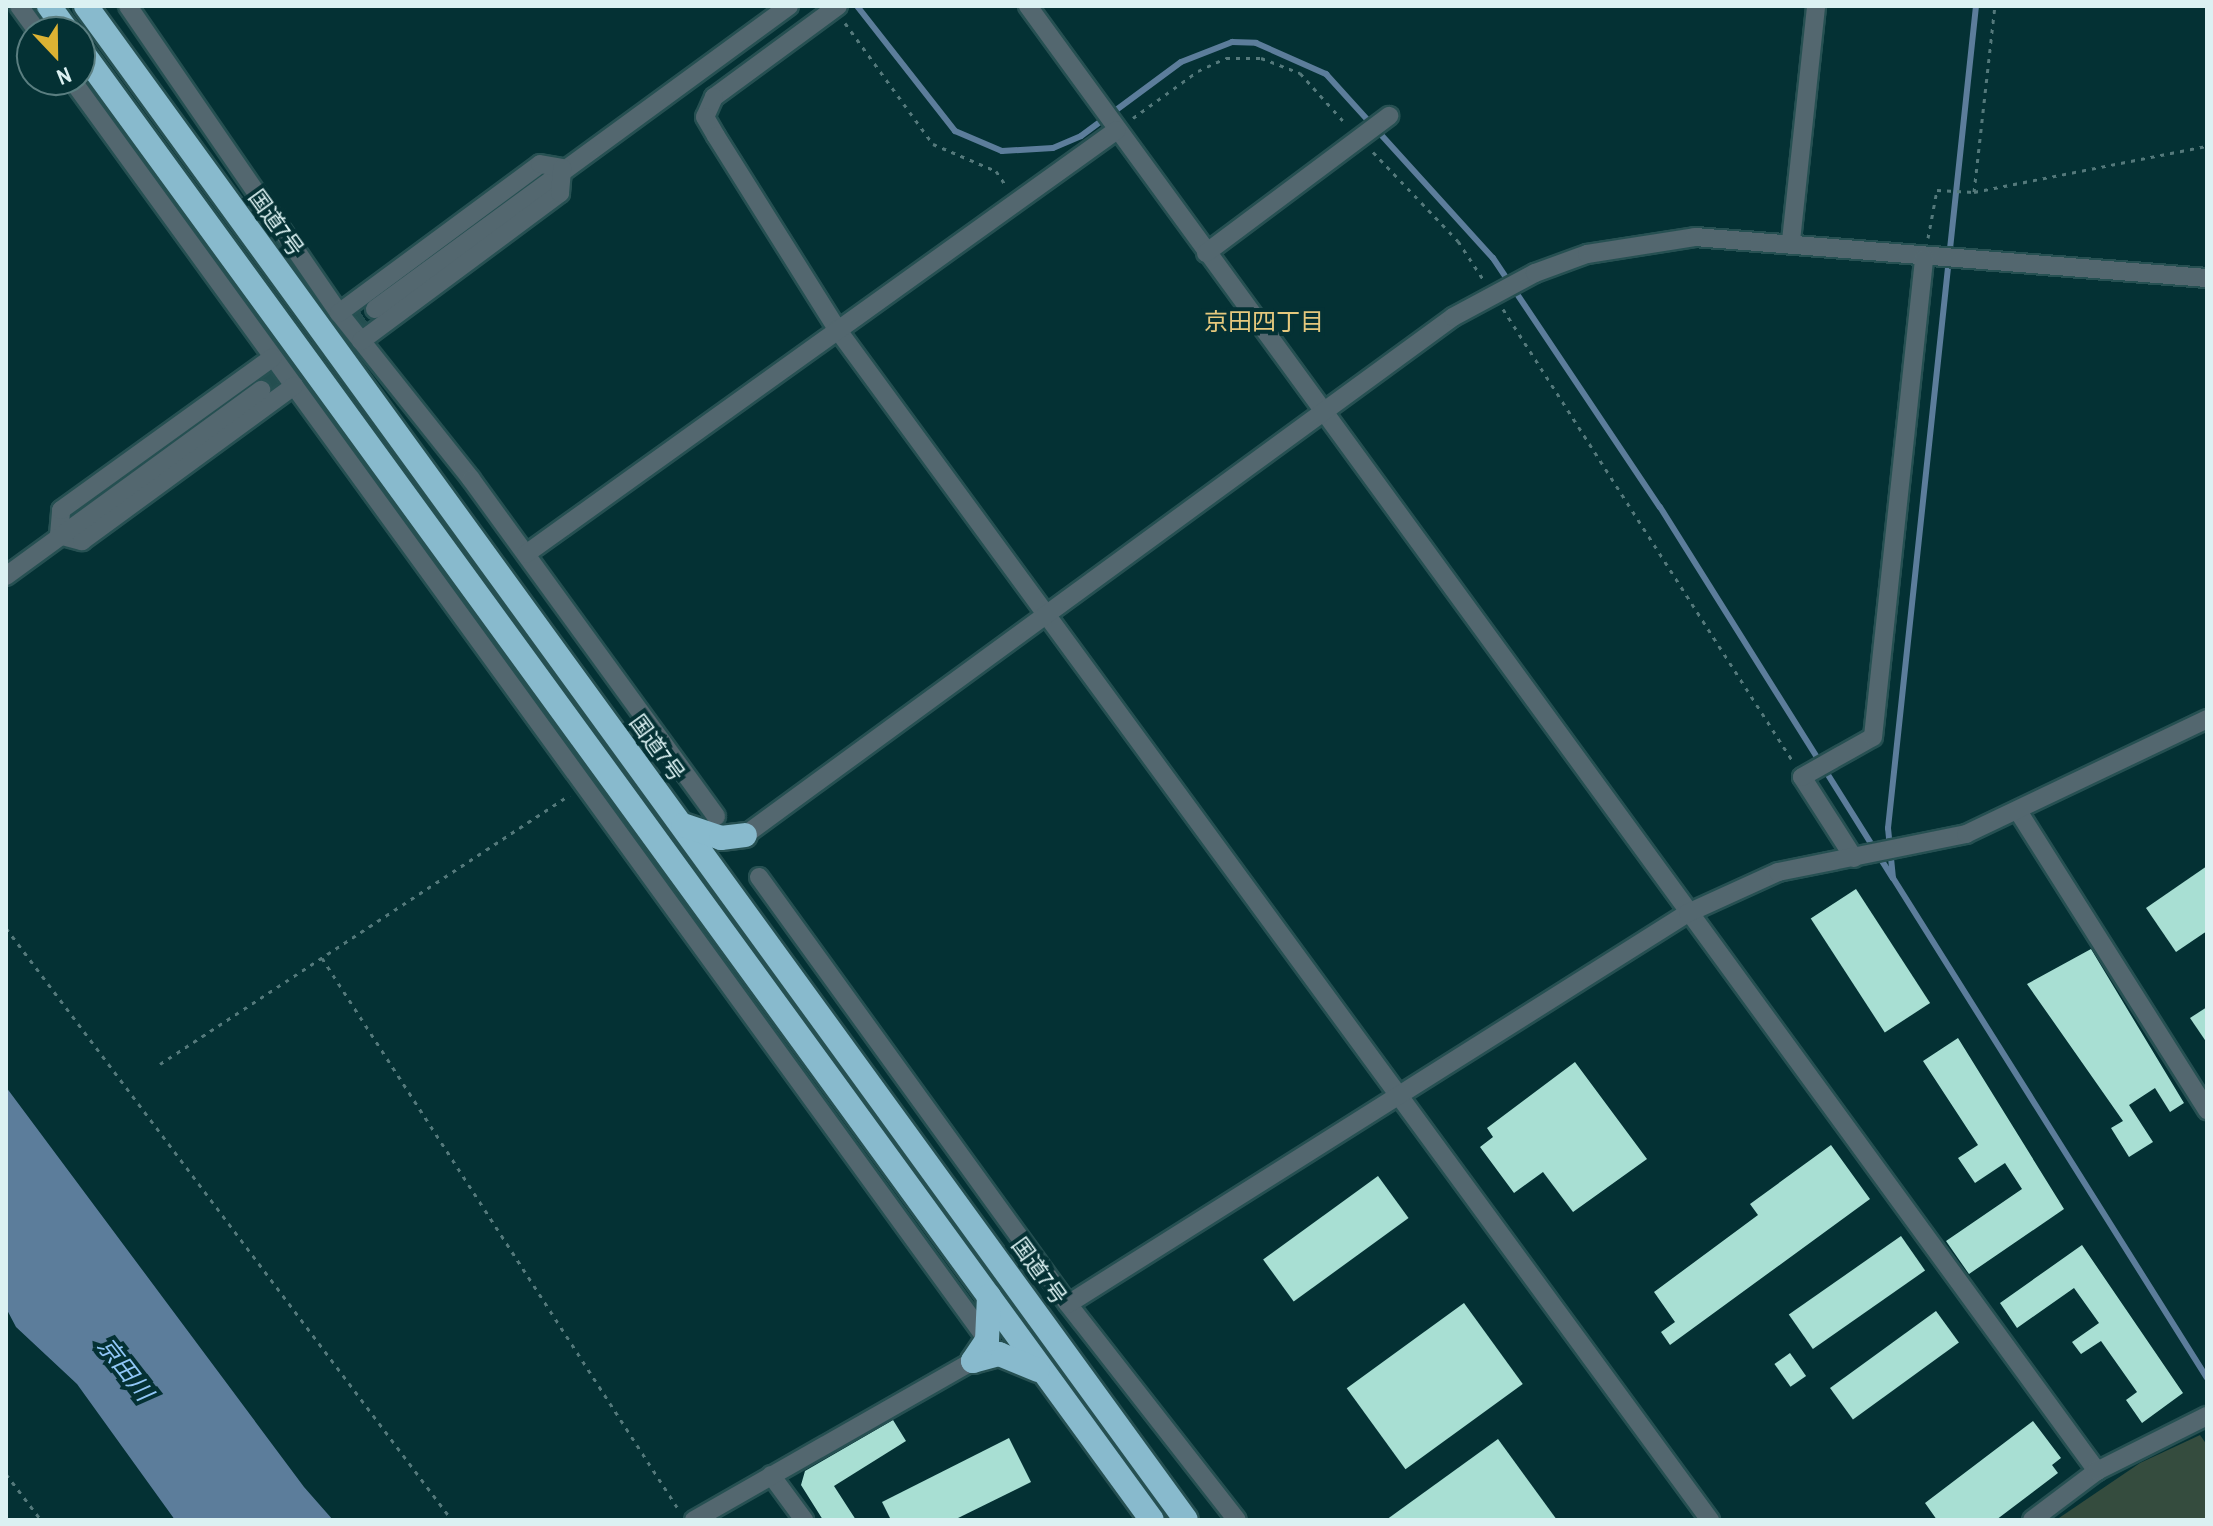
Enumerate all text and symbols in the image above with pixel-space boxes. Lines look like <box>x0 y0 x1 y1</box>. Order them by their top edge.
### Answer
north arrow <box>16 16 96 96</box>
text: N <box>53 60 76 93</box>
street label: 国道7号 <box>243 184 309 262</box>
district label: 京田四丁目 <box>1204 308 1324 336</box>
street label: 国道7号 <box>624 709 690 787</box>
street label: 国道7号 <box>1006 1232 1072 1310</box>
water label: 京田川 <box>91 1332 159 1406</box>

